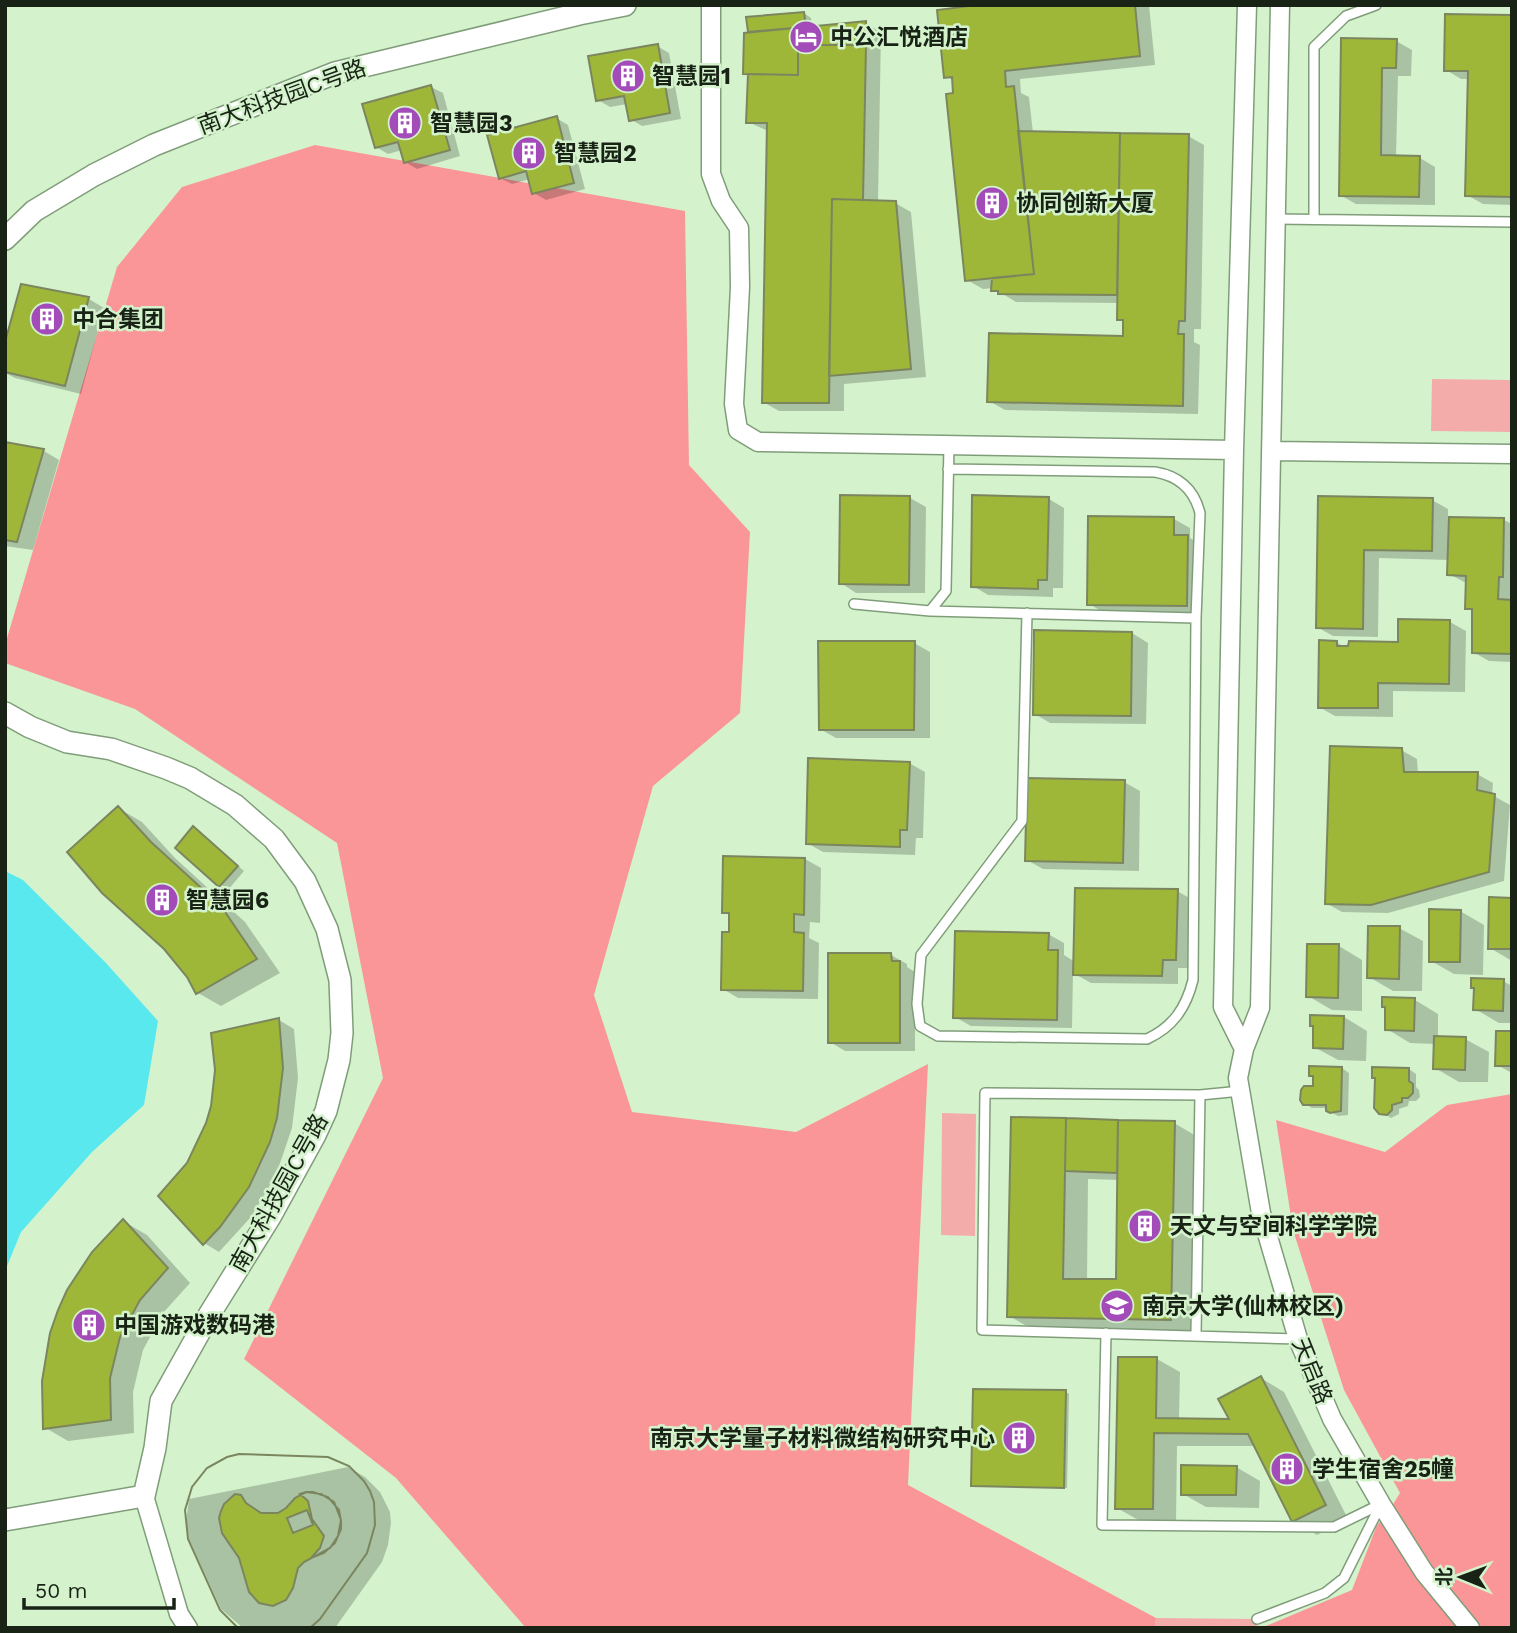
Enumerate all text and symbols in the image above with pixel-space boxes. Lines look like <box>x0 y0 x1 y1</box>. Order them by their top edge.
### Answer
hotel icon: 中公汇悦酒店 <box>787 18 825 56</box>
place label: 中公汇悦酒店 <box>830 24 968 51</box>
street label: 南大科技园C号路 <box>194 54 370 140</box>
building icon: 智慧园1 <box>609 57 647 95</box>
place label: 智慧园1 <box>652 63 731 90</box>
building icon: 智慧园3 <box>386 104 424 142</box>
place label: 智慧园3 <box>430 110 513 137</box>
building icon: 智慧园2 <box>510 134 548 172</box>
place label: 智慧园2 <box>554 140 637 167</box>
building icon: 协同创新大厦 <box>973 184 1011 222</box>
place label: 协同创新大厦 <box>1016 190 1154 217</box>
building icon: 中合集团 <box>28 300 66 338</box>
place label: 中合集团 <box>72 306 164 333</box>
building icon: 智慧园6 <box>143 881 181 919</box>
place label: 智慧园6 <box>186 887 269 914</box>
street label: 南大科技园C号路 <box>224 1109 334 1277</box>
building icon: 天文与空间科学学院 <box>1126 1207 1164 1245</box>
place label: 天文与空间科学学院 <box>1170 1213 1377 1240</box>
school or university icon: 南京大学(仙林校区) <box>1098 1287 1136 1325</box>
place label: 南京大学(仙林校区) <box>1142 1293 1344 1320</box>
building icon: 中国游戏数码港 <box>70 1306 108 1344</box>
place label: 中国游戏数码港 <box>114 1312 275 1339</box>
street label: 天启路 <box>1287 1334 1337 1408</box>
building icon: 南京大学量子材料微结构研究中心 <box>1000 1419 1038 1457</box>
place label: 南京大学量子材料微结构研究中心 <box>650 1425 995 1452</box>
building icon: 学生宿舍25幢 <box>1268 1450 1306 1488</box>
place label: 学生宿舍25幢 <box>1312 1456 1454 1483</box>
north arrow <box>1426 1542 1496 1612</box>
scale bar <box>24 1566 175 1610</box>
text: 北 <box>1433 1567 1456 1586</box>
text: 50 m <box>35 1578 87 1603</box>

